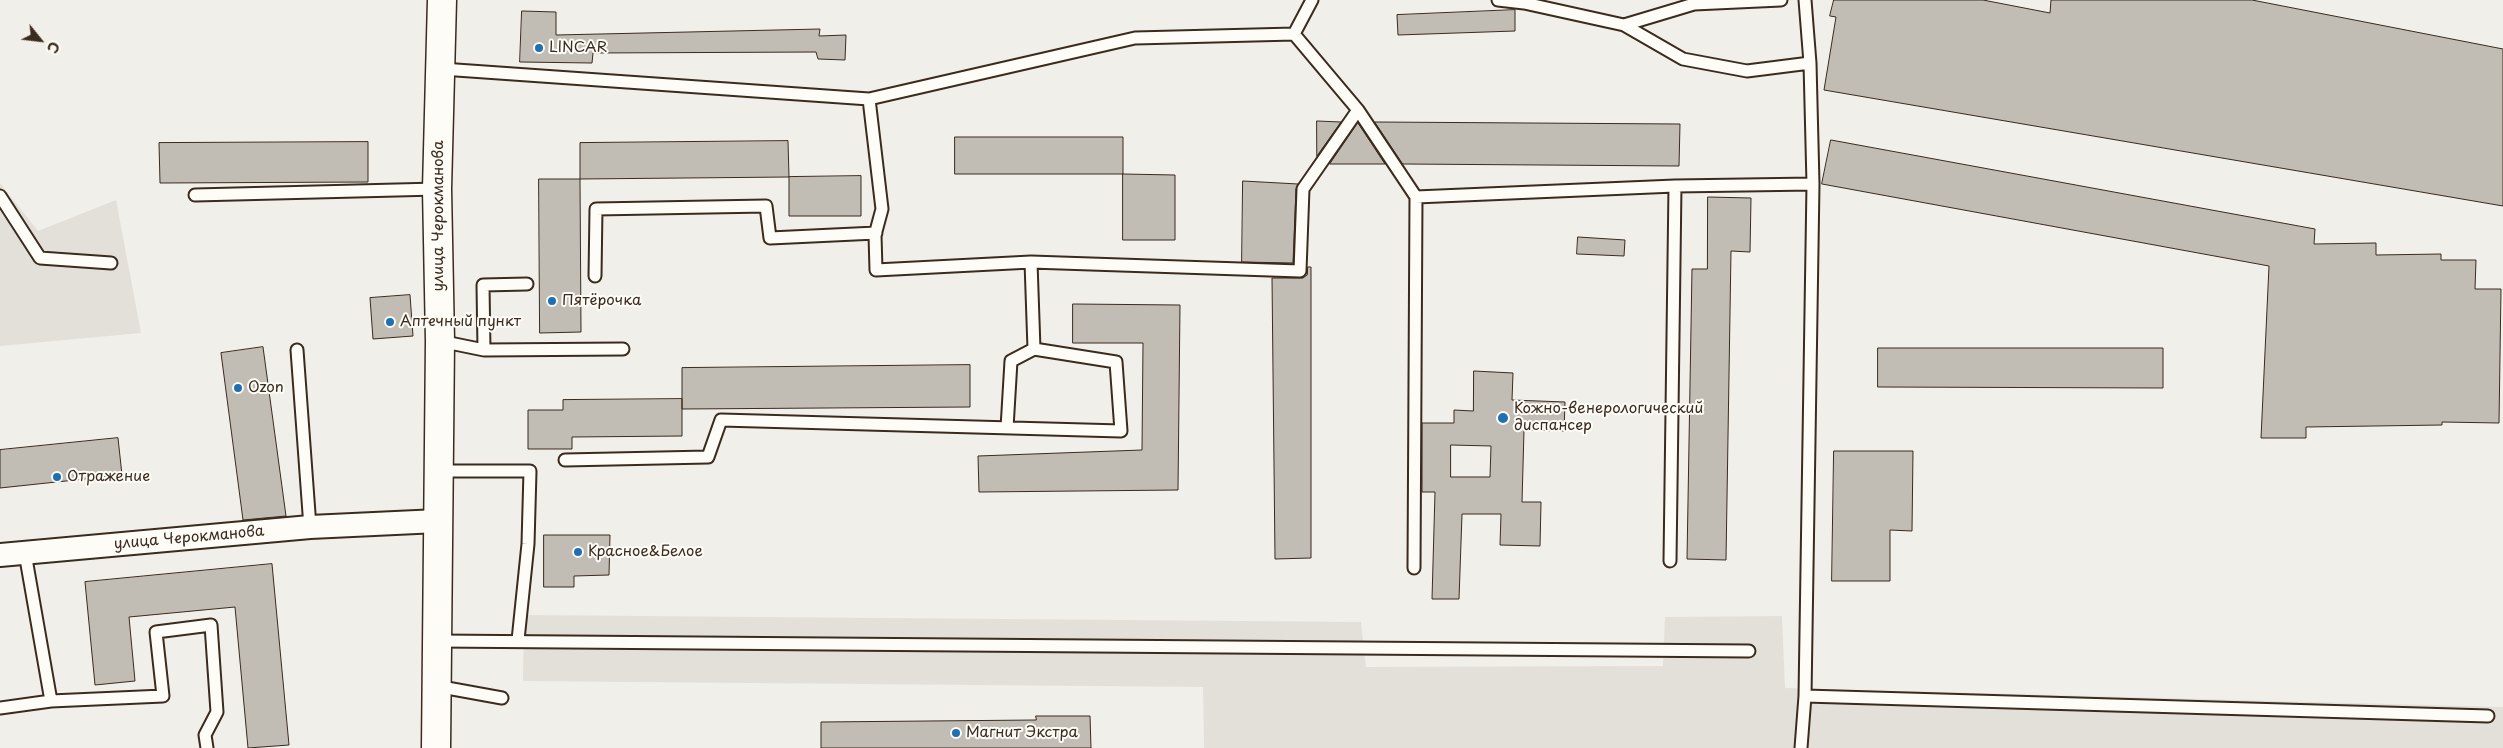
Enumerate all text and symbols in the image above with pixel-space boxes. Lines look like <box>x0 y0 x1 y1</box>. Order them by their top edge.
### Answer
north arrow <box>15 15 65 65</box>
text: С <box>42 38 65 57</box>
place label: LINCAR <box>549 39 607 57</box>
marker: LINCAR <box>533 42 545 54</box>
street label: улица Черокманова <box>430 141 448 291</box>
place label: Пятёрочка <box>562 292 641 310</box>
marker: Пятёрочка <box>546 295 558 307</box>
place label: Аптечный пункт <box>400 313 521 331</box>
marker: Аптечный пункт <box>384 316 396 328</box>
place label: Ozon <box>248 379 284 397</box>
marker: Ozon <box>232 382 244 394</box>
place label: Кожно-венерологический диспансер <box>1514 400 1703 435</box>
marker: Кожно-венерологический диспансер <box>1496 411 1510 425</box>
place label: Отражение <box>67 468 150 486</box>
marker: Отражение <box>51 471 63 483</box>
street label: улица Черокманова <box>113 522 265 554</box>
place label: Красное&Белое <box>588 543 703 561</box>
marker: Красное&Белое <box>572 546 584 558</box>
place label: Магнит Экстра <box>966 724 1078 742</box>
marker: Магнит Экстра <box>950 727 962 739</box>

